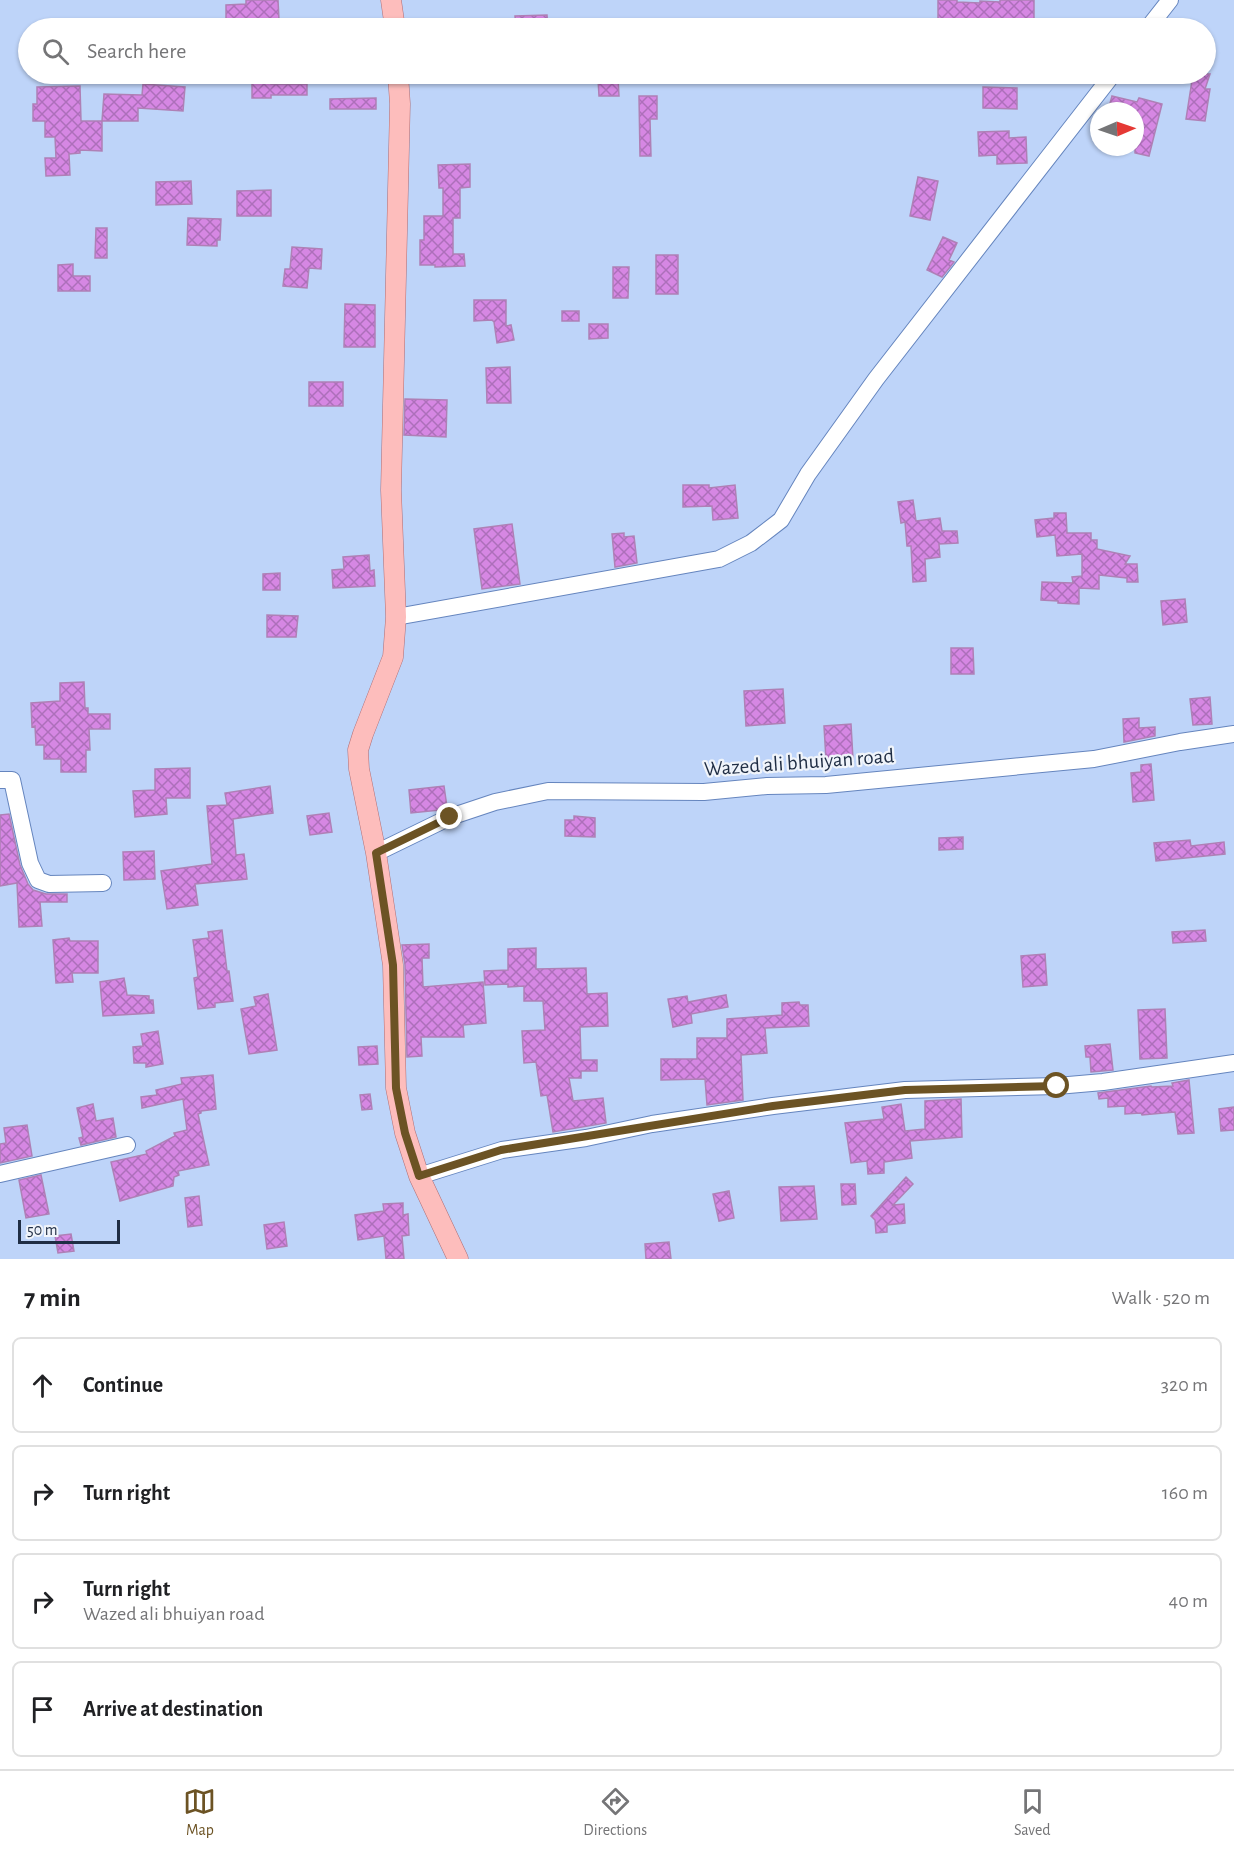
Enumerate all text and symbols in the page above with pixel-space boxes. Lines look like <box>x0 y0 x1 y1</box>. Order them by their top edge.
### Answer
search box <box>18 18 1216 84</box>
icon: search <box>39 35 72 68</box>
text: Search here <box>87 40 186 62</box>
north arrow <box>1090 102 1144 156</box>
street label: Wazed ali bhuiyan road <box>703 745 895 780</box>
route end <box>436 803 462 829</box>
route start <box>1043 1072 1069 1098</box>
scale bar <box>18 1217 120 1244</box>
text: 50 m <box>27 1222 58 1238</box>
text: 7 min <box>24 1285 81 1311</box>
text: Walk · 520 m <box>1111 1288 1210 1308</box>
icon: ahead <box>26 1369 59 1402</box>
text: Continue <box>83 1374 163 1396</box>
text: 320 m <box>1161 1375 1208 1395</box>
icon: right <box>26 1477 59 1510</box>
text: Turn right <box>83 1482 170 1504</box>
text: 160 m <box>1162 1483 1208 1503</box>
text: Turn right <box>83 1578 170 1600</box>
icon: right <box>26 1585 59 1618</box>
text: 40 m <box>1169 1591 1208 1611</box>
text: Wazed ali bhuiyan road <box>83 1604 265 1624</box>
icon: arrive <box>26 1693 59 1726</box>
text: Arrive at destination <box>83 1698 263 1720</box>
tab: Map <box>183 1785 216 1840</box>
tab: Directions <box>583 1785 647 1840</box>
tab: Saved <box>1014 1785 1051 1840</box>

